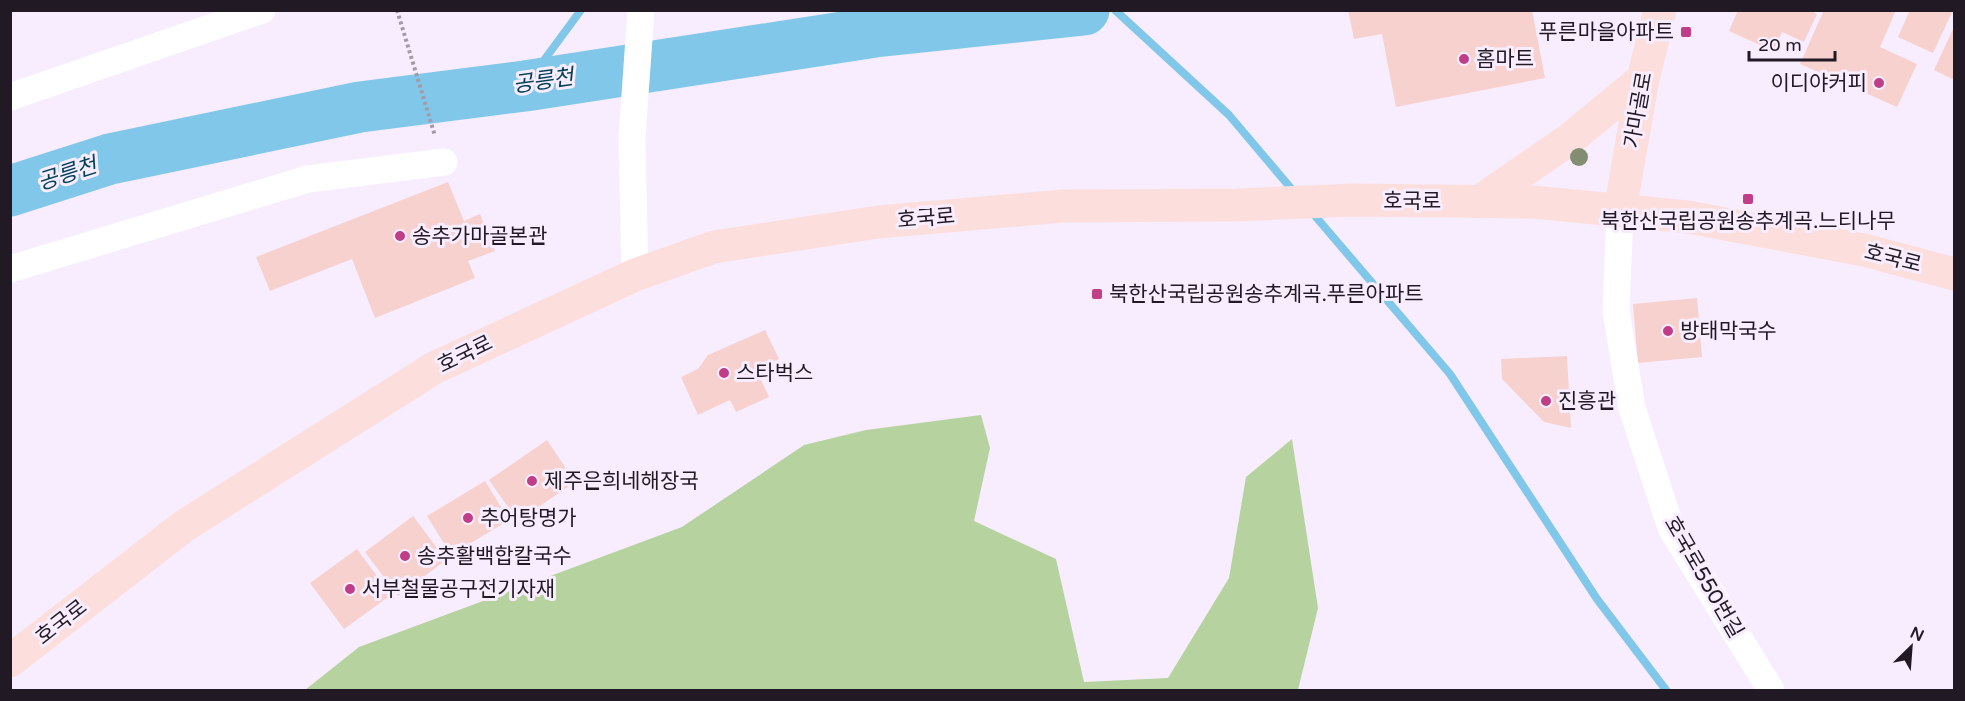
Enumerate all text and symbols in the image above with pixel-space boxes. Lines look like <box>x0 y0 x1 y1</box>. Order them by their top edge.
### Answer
place label: 푸른마을아파트 <box>1539 20 1674 45</box>
scale bar <box>1749 24 1834 62</box>
marker: 푸른마을아파트 <box>1679 25 1693 39</box>
text: 20 m <box>1758 34 1802 56</box>
place label: 홈마트 <box>1476 47 1534 72</box>
marker: 홈마트 <box>1457 52 1471 66</box>
water label: 공릉천 <box>511 64 578 98</box>
street label: 가마골로 <box>1619 70 1658 150</box>
place label: 이디야커피 <box>1770 71 1867 96</box>
marker: 이디야커피 <box>1872 76 1886 90</box>
water label: 공릉천 <box>34 151 103 196</box>
street label: 호국로 <box>1383 189 1441 214</box>
marker: 북한산국립공원송추계곡.느티나무 <box>1741 192 1755 206</box>
street label: 호국로 <box>896 204 956 233</box>
place label: 북한산국립공원송추계곡.느티나무 <box>1600 209 1896 234</box>
place label: 송추가마골본관 <box>412 224 547 249</box>
marker: 송추가마골본관 <box>393 229 407 243</box>
street label: 호국로 <box>1862 239 1924 278</box>
place label: 북한산국립공원송추계곡.푸른아파트 <box>1109 282 1424 307</box>
marker: 북한산국립공원송추계곡.푸른아파트 <box>1090 287 1104 301</box>
place label: 방태막국수 <box>1680 319 1777 344</box>
marker: 방태막국수 <box>1661 324 1675 338</box>
street label: 호국로 <box>434 331 497 378</box>
place label: 스타벅스 <box>736 361 813 386</box>
marker: 스타벅스 <box>717 366 731 380</box>
place label: 진흥관 <box>1558 389 1616 414</box>
marker: 진흥관 <box>1539 394 1553 408</box>
place label: 제주은희네해장국 <box>544 469 699 494</box>
marker: 제주은희네해장국 <box>525 474 539 488</box>
place label: 추어탕명가 <box>480 506 577 531</box>
marker: 추어탕명가 <box>461 511 475 525</box>
street label: 호국로550번길 <box>1659 512 1748 642</box>
place label: 송추활백합칼국수 <box>417 544 572 569</box>
marker: 송추활백합칼국수 <box>398 549 412 563</box>
place label: 서부철물공구전기자재 <box>362 577 555 602</box>
marker: 서부철물공구전기자재 <box>343 582 357 596</box>
street label: 호국로 <box>31 595 92 650</box>
north arrow <box>1881 617 1941 677</box>
text: N <box>1907 623 1927 646</box>

